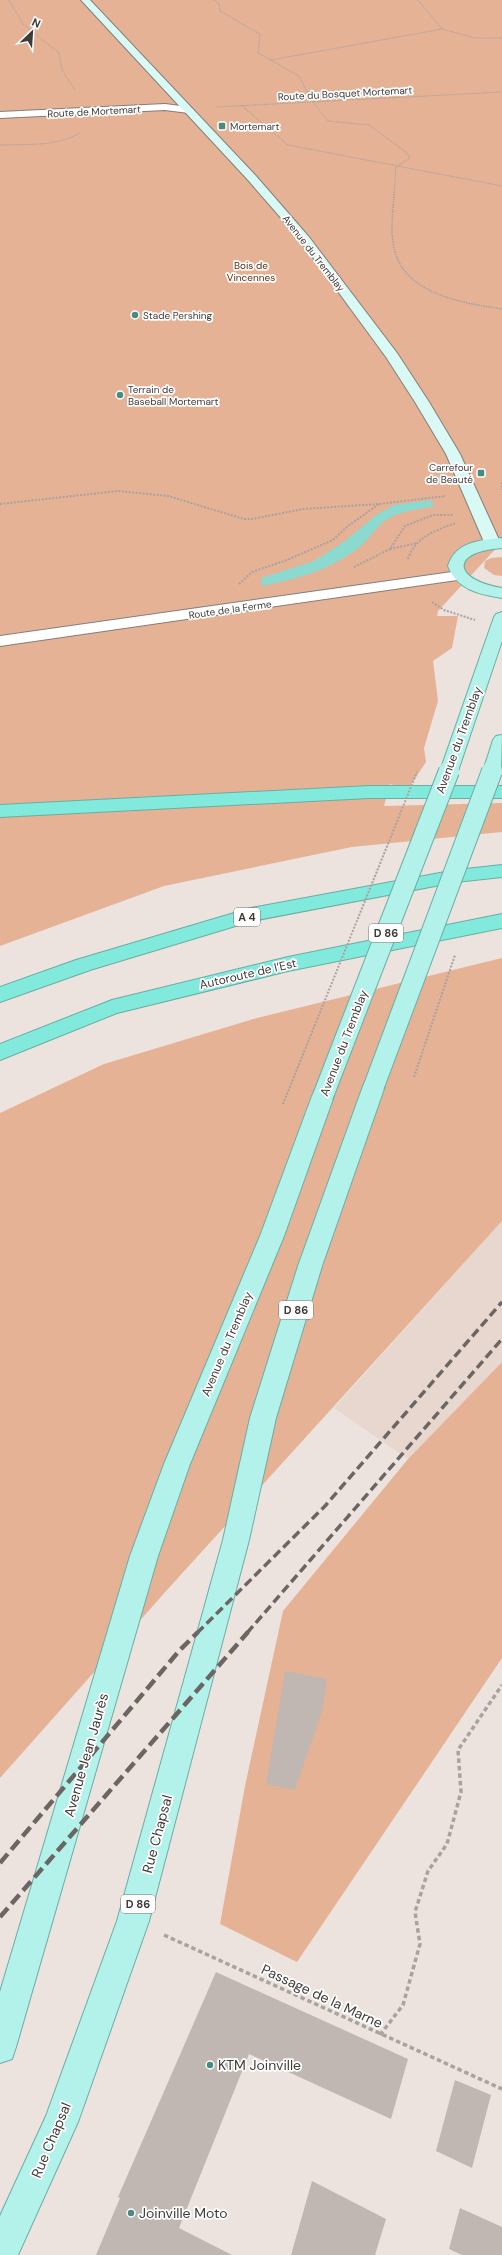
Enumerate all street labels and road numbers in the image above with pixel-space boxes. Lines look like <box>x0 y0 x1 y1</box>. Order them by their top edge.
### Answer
street label: Route du Bosquet Mortemart <box>277 83 413 104</box>
street label: Route de Mortemart <box>47 103 141 120</box>
street label: Avenue du Tremblay <box>280 212 348 295</box>
street label: Route de la Ferme <box>188 597 273 622</box>
street label: Avenue du Tremblay <box>432 684 486 796</box>
road number: A 4 <box>234 908 260 926</box>
road number: D 86 <box>369 924 403 942</box>
street label: Autoroute de l’Est <box>198 955 298 993</box>
street label: Avenue du Tremblay <box>316 987 372 1098</box>
street label: Avenue du Tremblay <box>198 1289 256 1399</box>
road number: D 86 <box>279 1301 313 1319</box>
street label: Avenue Jean Jaurès <box>60 1691 112 1819</box>
street label: Rue Chapsal <box>138 1793 176 1875</box>
road number: D 86 <box>121 1895 155 1913</box>
street label: Passage de la Marne <box>258 1960 386 2032</box>
street label: Rue Chapsal <box>27 2100 75 2180</box>

